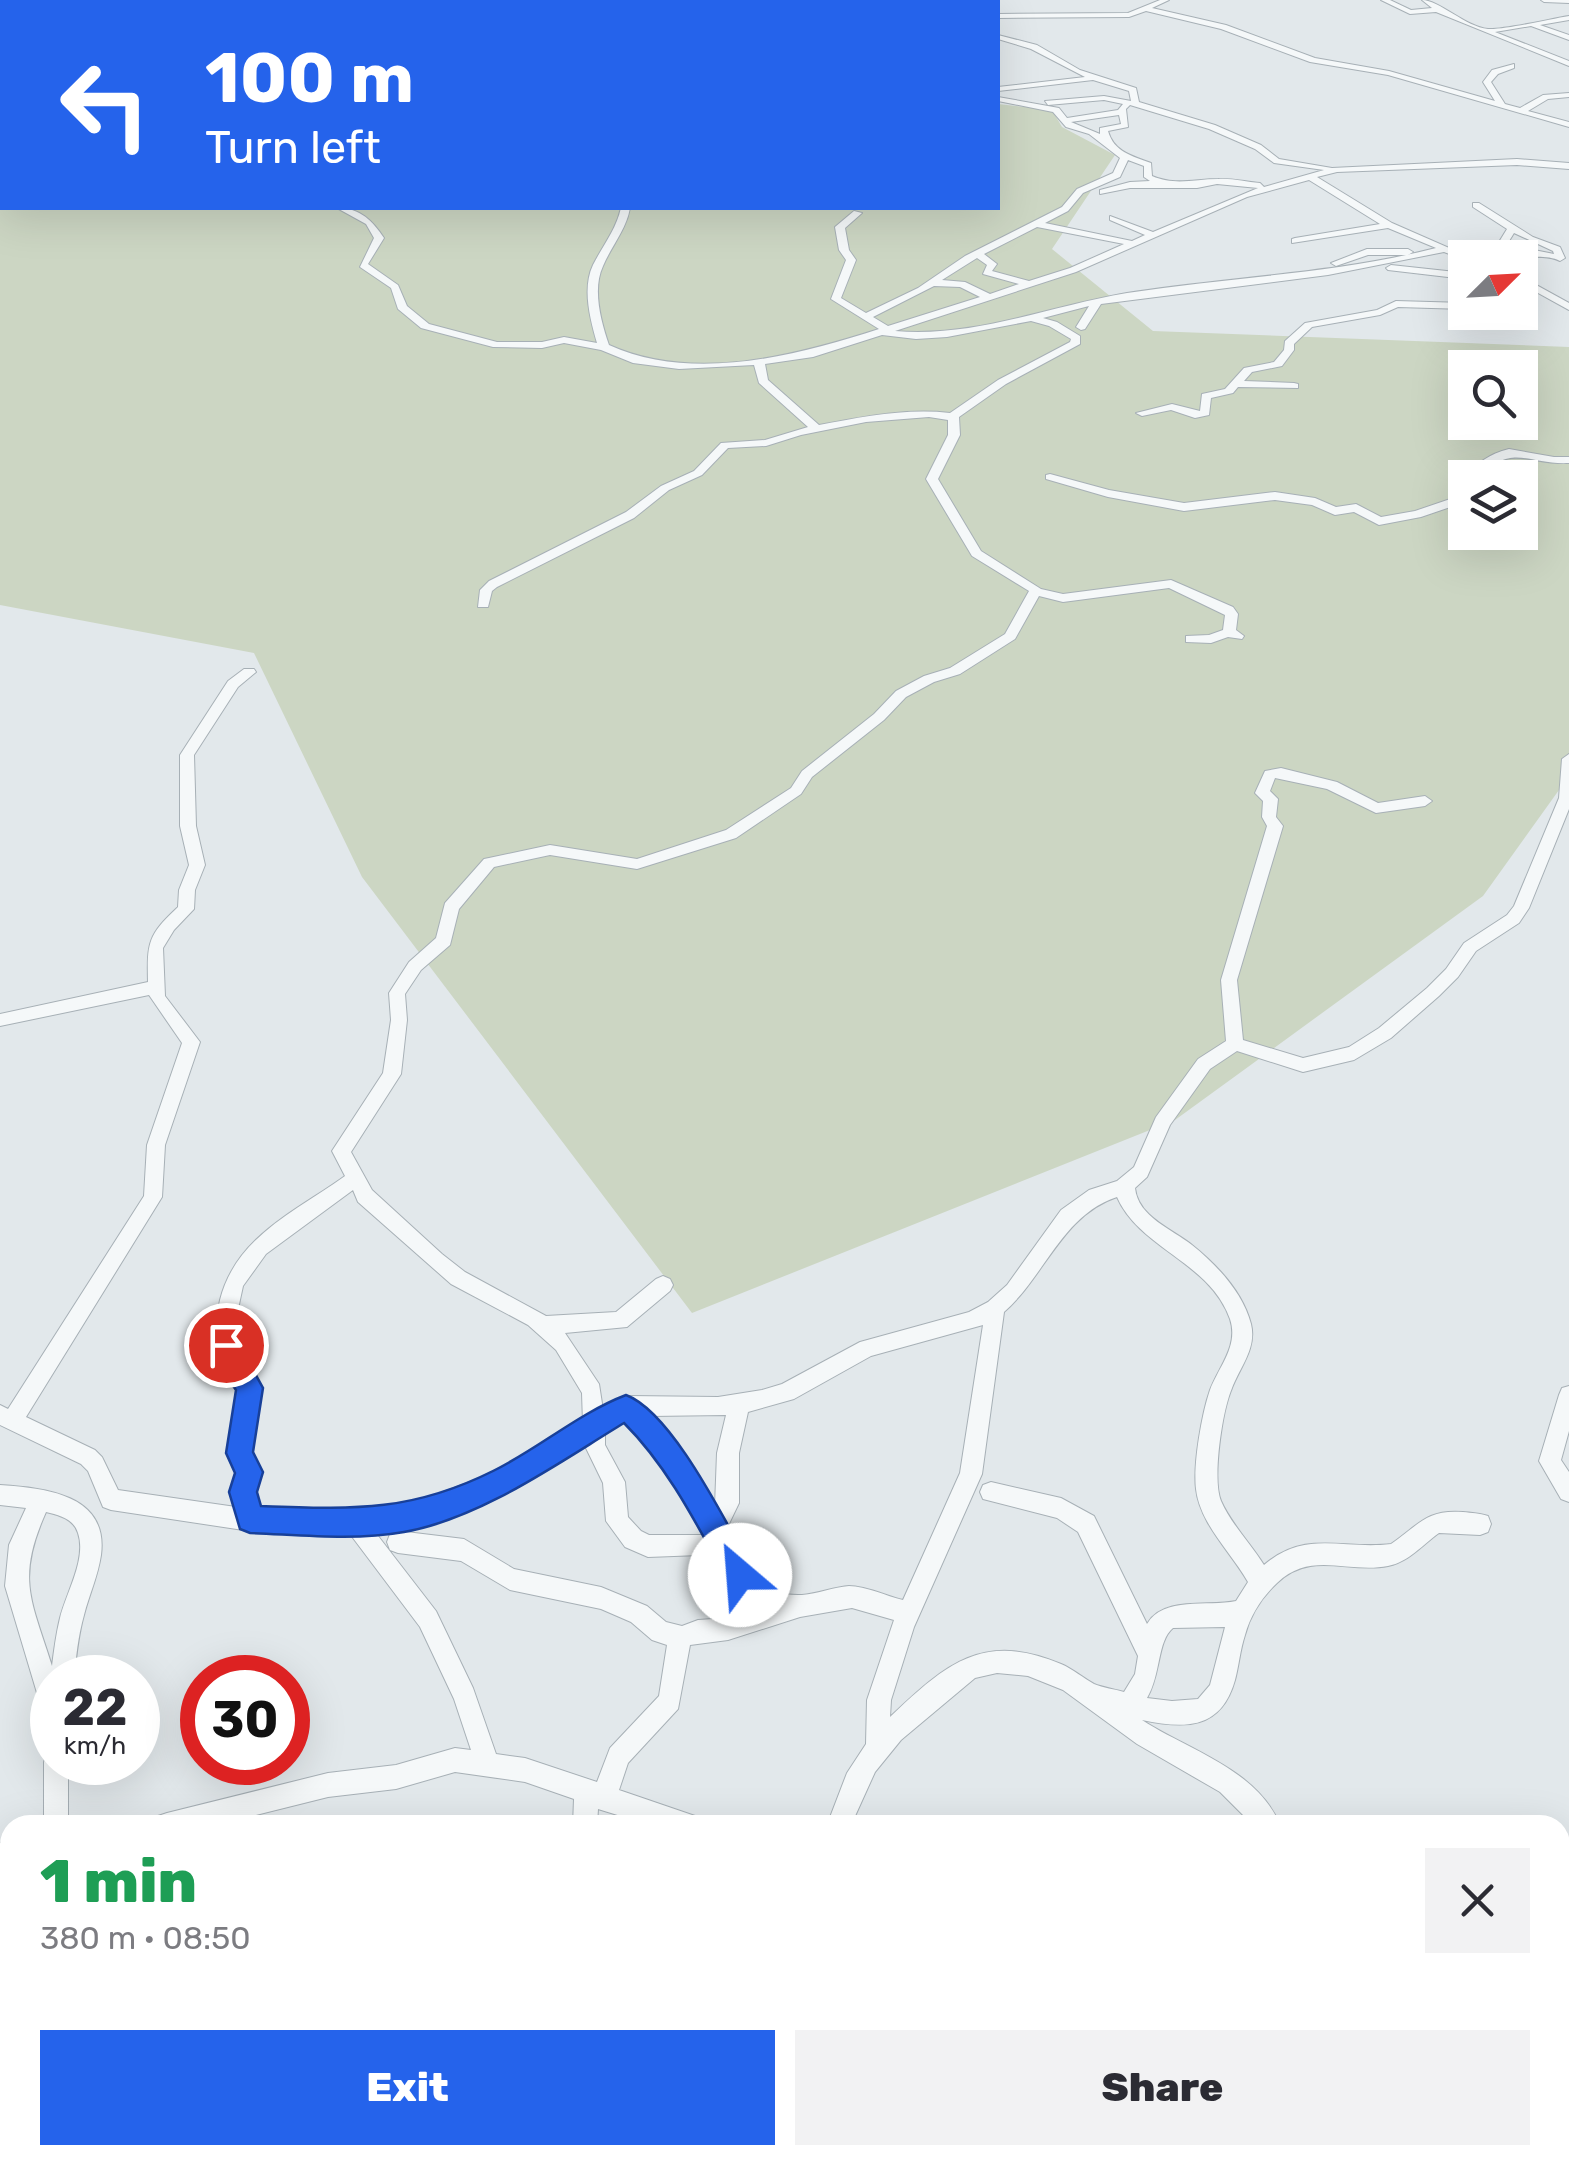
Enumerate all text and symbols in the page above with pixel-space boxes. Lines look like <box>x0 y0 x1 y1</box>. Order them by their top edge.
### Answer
text: 100 m <box>205 37 414 120</box>
icon: left <box>40 40 170 170</box>
text: Turn left <box>205 121 381 174</box>
north arrow <box>1448 240 1538 330</box>
map controls <box>1448 240 1538 550</box>
button: search <box>1448 350 1538 440</box>
button: layers <box>1448 460 1538 550</box>
pin <box>184 1303 269 1388</box>
icon: arrive <box>199 1318 254 1373</box>
position arrow <box>688 1523 792 1627</box>
speed limit sign: 30 <box>180 1655 310 1785</box>
text: 22 <box>63 1678 128 1738</box>
text: km/h <box>64 1731 126 1760</box>
text: 1 min <box>40 1846 197 1917</box>
button: close <box>1425 1848 1530 1953</box>
text: 380 m · 08:50 <box>40 1919 251 1957</box>
button: Exit <box>40 2030 775 2145</box>
button: Share <box>795 2030 1530 2145</box>

